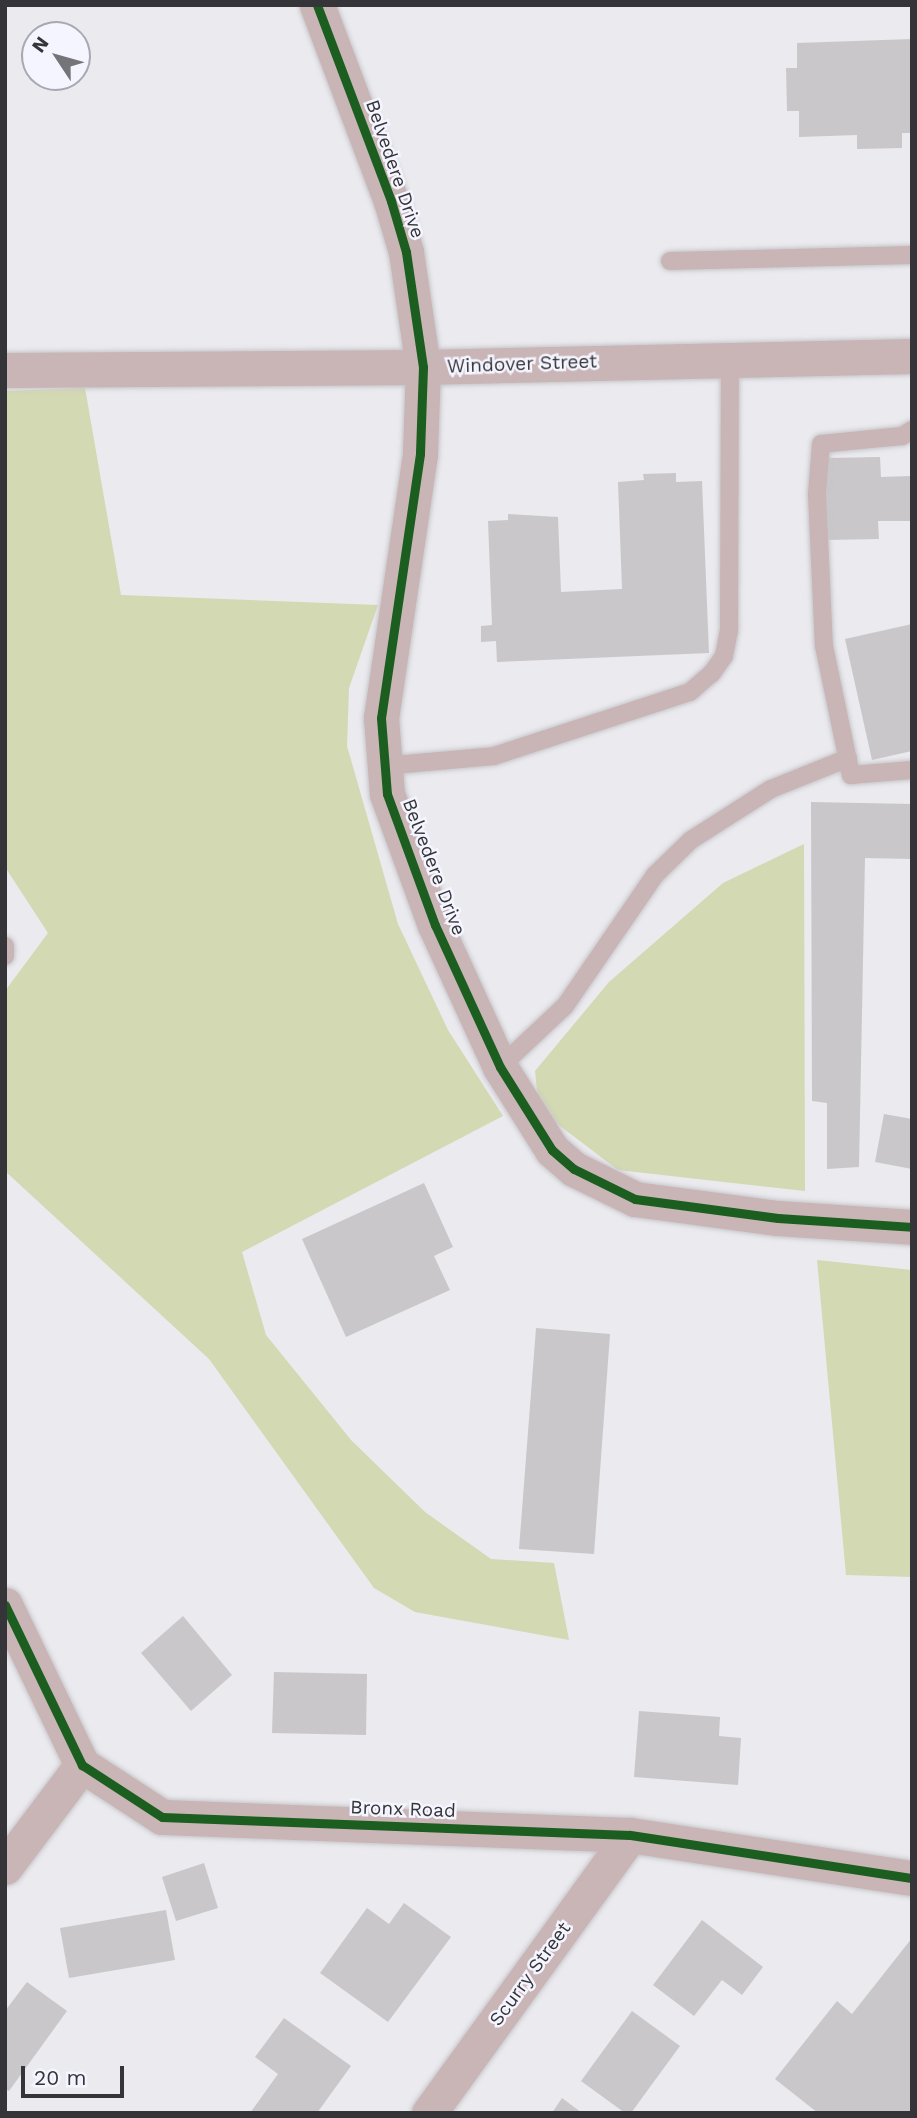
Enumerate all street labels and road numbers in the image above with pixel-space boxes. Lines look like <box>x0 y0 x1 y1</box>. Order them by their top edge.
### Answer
street label: Belvedere Drive <box>361 97 429 241</box>
street label: Windover Street <box>446 350 598 378</box>
street label: Belvedere Drive <box>397 795 471 939</box>
street label: Bronx Road <box>350 1796 456 1822</box>
street label: Scurry Street <box>484 1917 576 2031</box>

